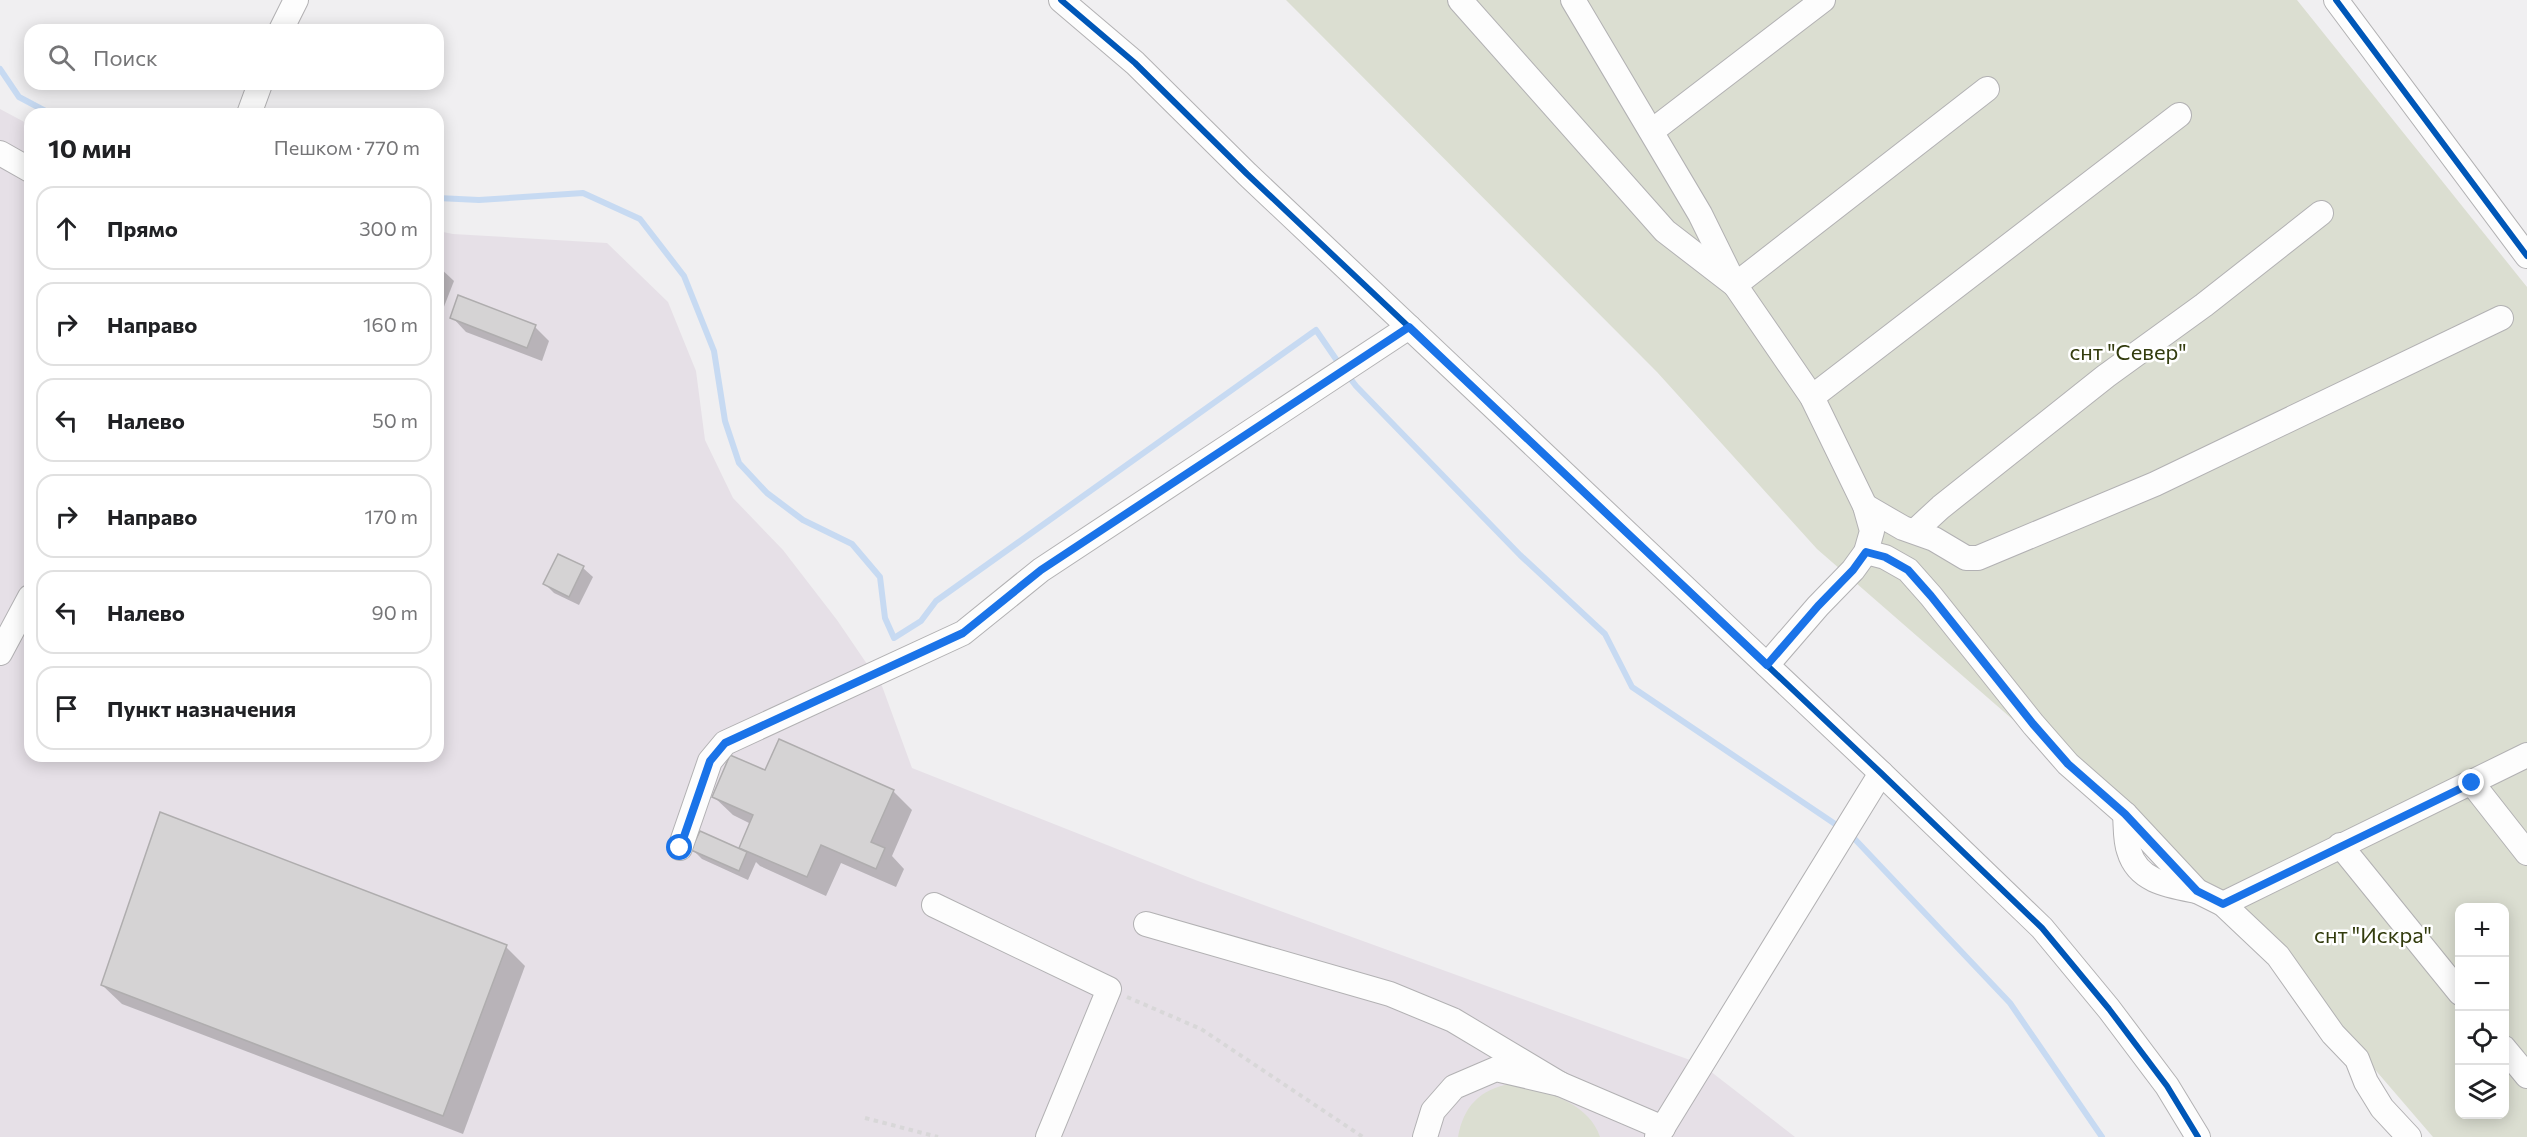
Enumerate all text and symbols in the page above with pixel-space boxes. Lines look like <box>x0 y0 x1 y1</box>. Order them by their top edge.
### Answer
search box <box>24 24 444 90</box>
icon: search <box>45 41 78 74</box>
text: Поиск <box>93 44 158 71</box>
text: 10 мин <box>48 132 131 163</box>
text: Пешком · 770 m <box>274 135 420 159</box>
icon: ahead <box>50 212 83 245</box>
text: Прямо <box>107 215 178 242</box>
text: 300 m <box>359 216 418 240</box>
icon: right <box>50 308 83 341</box>
text: Направо <box>107 311 197 338</box>
text: 160 m <box>363 312 418 336</box>
park label: снт "Север" <box>2069 338 2187 365</box>
icon: left <box>50 404 83 437</box>
text: Налево <box>107 407 185 434</box>
text: 50 m <box>372 408 418 432</box>
icon: right <box>50 500 83 533</box>
text: Направо <box>107 503 197 530</box>
text: 170 m <box>365 504 418 528</box>
icon: left <box>50 596 83 629</box>
text: Налево <box>107 599 185 626</box>
text: 90 m <box>372 600 418 624</box>
icon: arrive <box>50 692 83 725</box>
text: Пункт назначения <box>107 695 296 722</box>
route end <box>2458 769 2484 795</box>
route start <box>666 834 692 860</box>
map controls <box>2455 903 2509 1119</box>
button: + <box>2455 903 2509 957</box>
park label: снт "Искра" <box>2314 921 2432 948</box>
button: − <box>2455 957 2509 1011</box>
button: locate <box>2455 1011 2509 1065</box>
button: layers <box>2455 1065 2509 1119</box>

